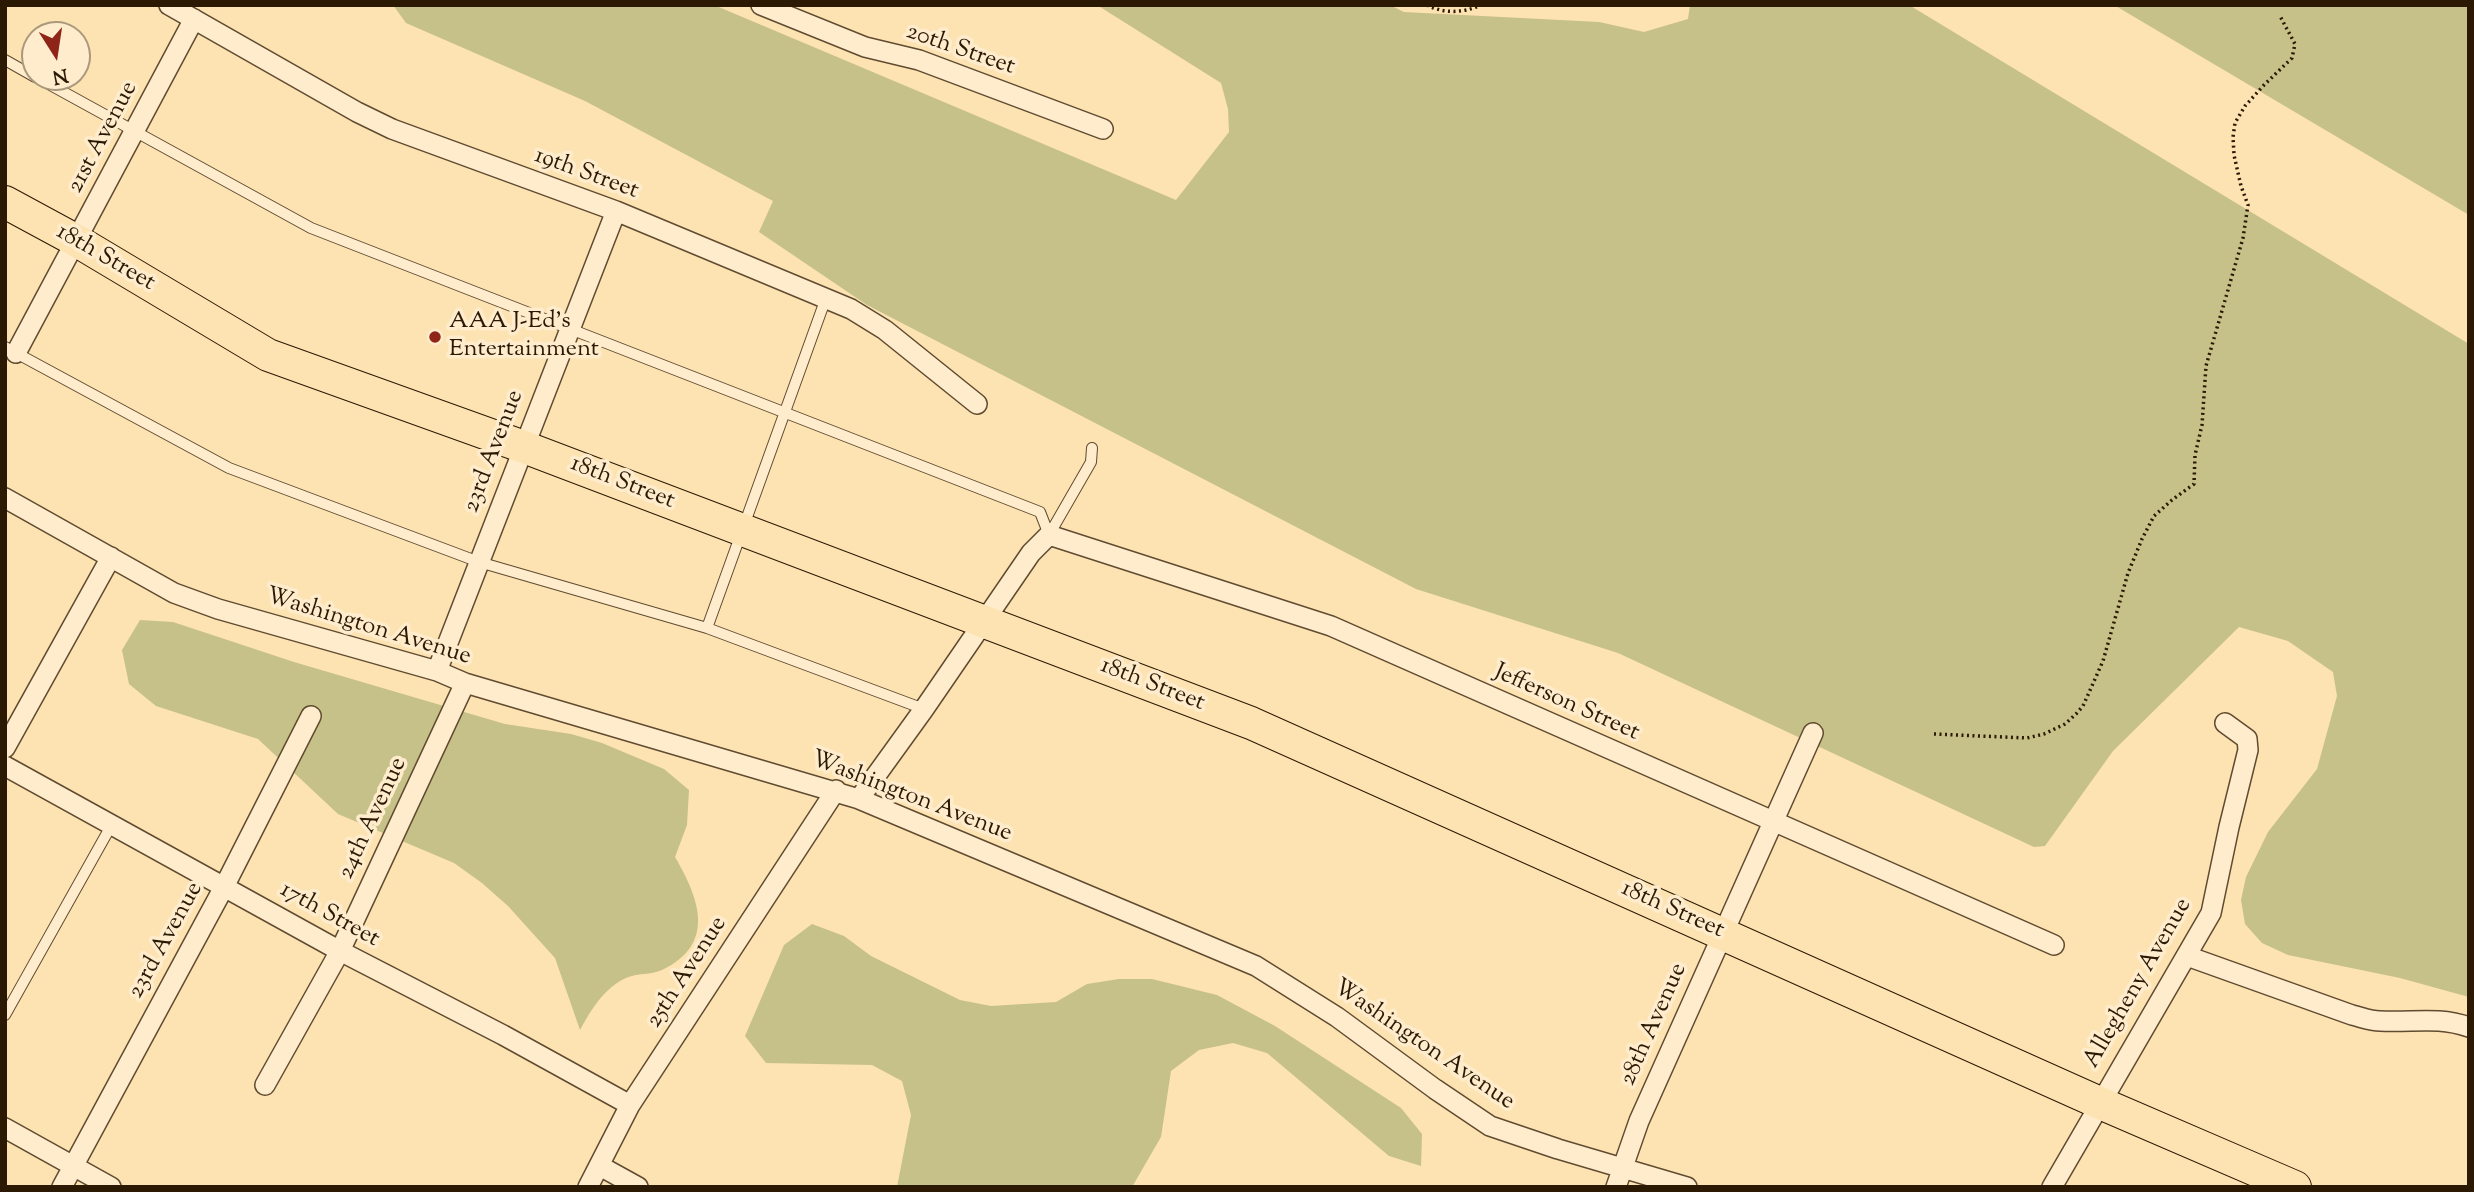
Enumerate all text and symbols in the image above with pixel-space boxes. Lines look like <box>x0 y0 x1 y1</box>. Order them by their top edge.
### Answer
street label: 20th Street <box>902 19 1018 83</box>
north arrow <box>21 21 91 91</box>
text: N <box>50 60 70 90</box>
street label: 21st Avenue <box>63 77 145 199</box>
street label: 19th Street <box>530 143 642 207</box>
street label: 18th Street <box>50 219 160 299</box>
place label: AAA J-Ed's Entertainment <box>449 309 599 365</box>
marker: AAA J-Ed's Entertainment <box>427 329 443 345</box>
street label: 23rd Avenue <box>459 387 531 517</box>
street label: 18th Street <box>566 451 678 517</box>
street label: Washington Avenue <box>262 583 474 673</box>
street label: 18th Street <box>1096 653 1208 719</box>
street label: Jefferson Street <box>1489 659 1643 749</box>
street label: Washington Avenue <box>806 746 1016 850</box>
street label: 24th Avenue <box>333 754 415 884</box>
street label: 18th Street <box>1616 876 1728 946</box>
street label: 17th Street <box>274 877 384 955</box>
street label: 23rd Avenue <box>123 878 211 1004</box>
street label: Allegheny Avenue <box>2079 894 2199 1074</box>
street label: 25th Avenue <box>641 912 735 1034</box>
street label: 28th Avenue <box>1615 959 1695 1091</box>
street label: Washington Avenue <box>1327 974 1519 1118</box>

